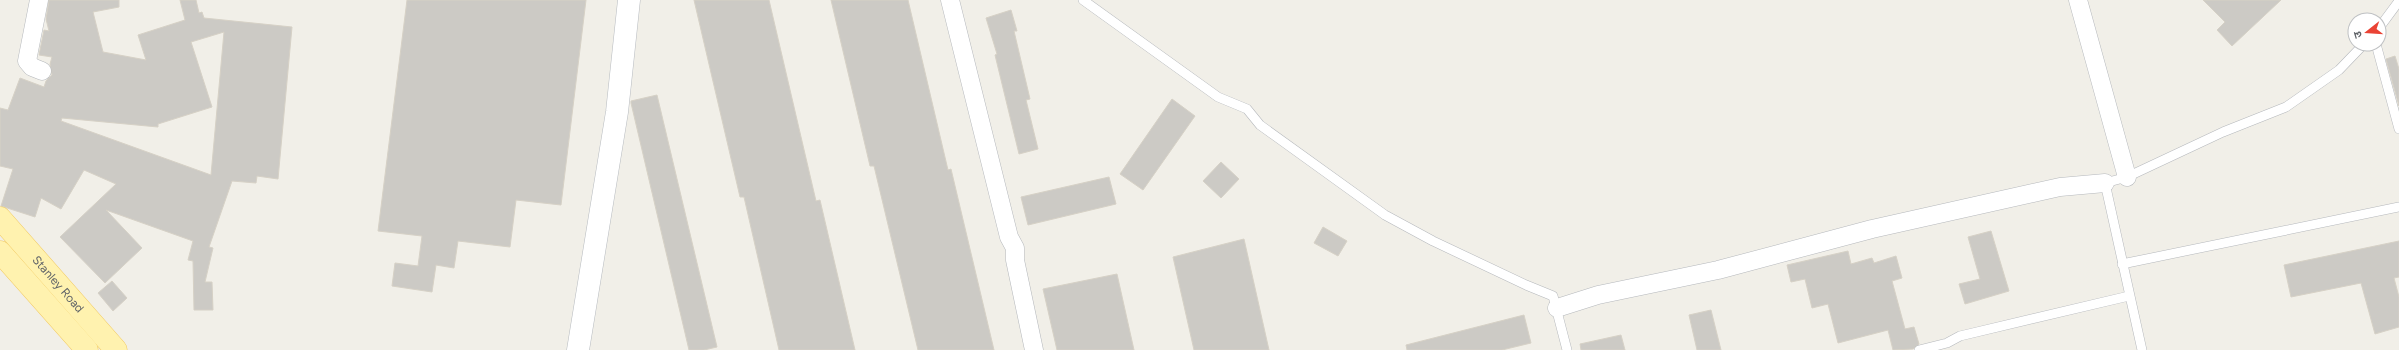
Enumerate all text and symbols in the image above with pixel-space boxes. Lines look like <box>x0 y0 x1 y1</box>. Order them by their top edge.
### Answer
north arrow <box>2347 12 2387 52</box>
text: उ <box>2351 29 2365 40</box>
street label: Stanley Road <box>29 253 87 315</box>

